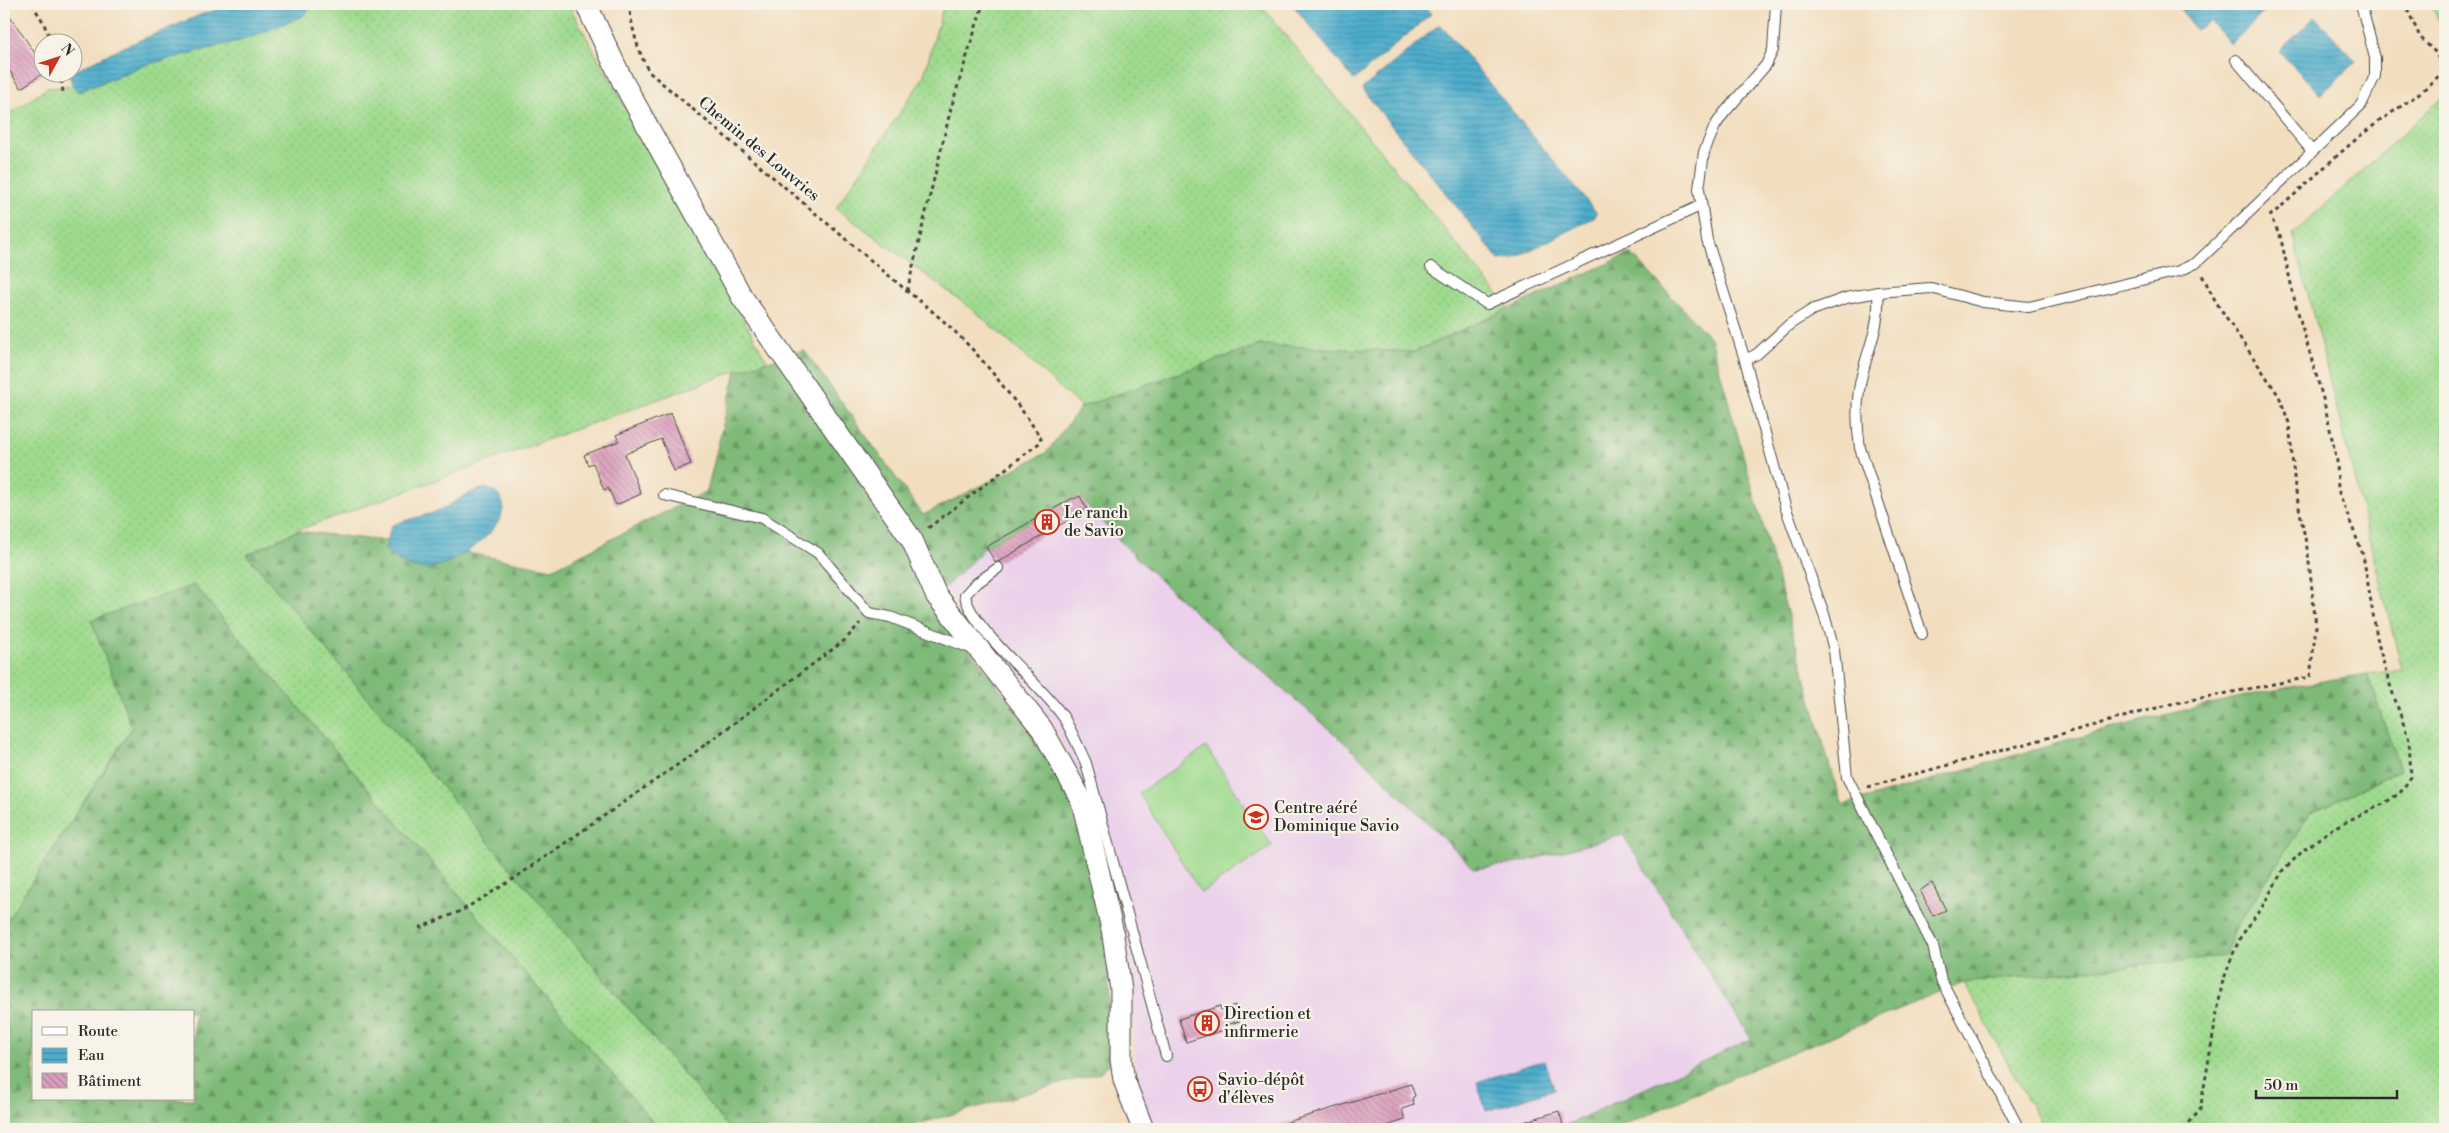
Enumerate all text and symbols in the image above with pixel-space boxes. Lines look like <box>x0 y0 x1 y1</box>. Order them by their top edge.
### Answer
north arrow <box>32 32 82 82</box>
text: N <box>57 40 78 60</box>
street label: Chemin des Louvries <box>694 92 824 206</box>
place label: Le ranch de Savio <box>1064 503 1128 541</box>
building icon: Le ranch de Savio <box>1034 509 1060 535</box>
place label: Centre aéré Dominique Savio <box>1274 798 1399 836</box>
school or university icon: Centre aéré Dominique Savio <box>1243 804 1269 830</box>
place label: Direction et infirmerie <box>1224 1004 1312 1042</box>
legend <box>32 1010 195 1100</box>
building icon: Direction et infirmerie <box>1194 1010 1220 1036</box>
text: Route <box>78 1022 118 1041</box>
text: Eau <box>78 1046 105 1065</box>
scale bar <box>2256 1068 2398 1100</box>
place label: Savio-dépôt d'élèves <box>1218 1070 1305 1108</box>
text: Bâtiment <box>77 1072 142 1091</box>
bus stop icon: Savio-dépôt d'élèves <box>1187 1076 1213 1102</box>
text: 50 m <box>2264 1076 2298 1095</box>

